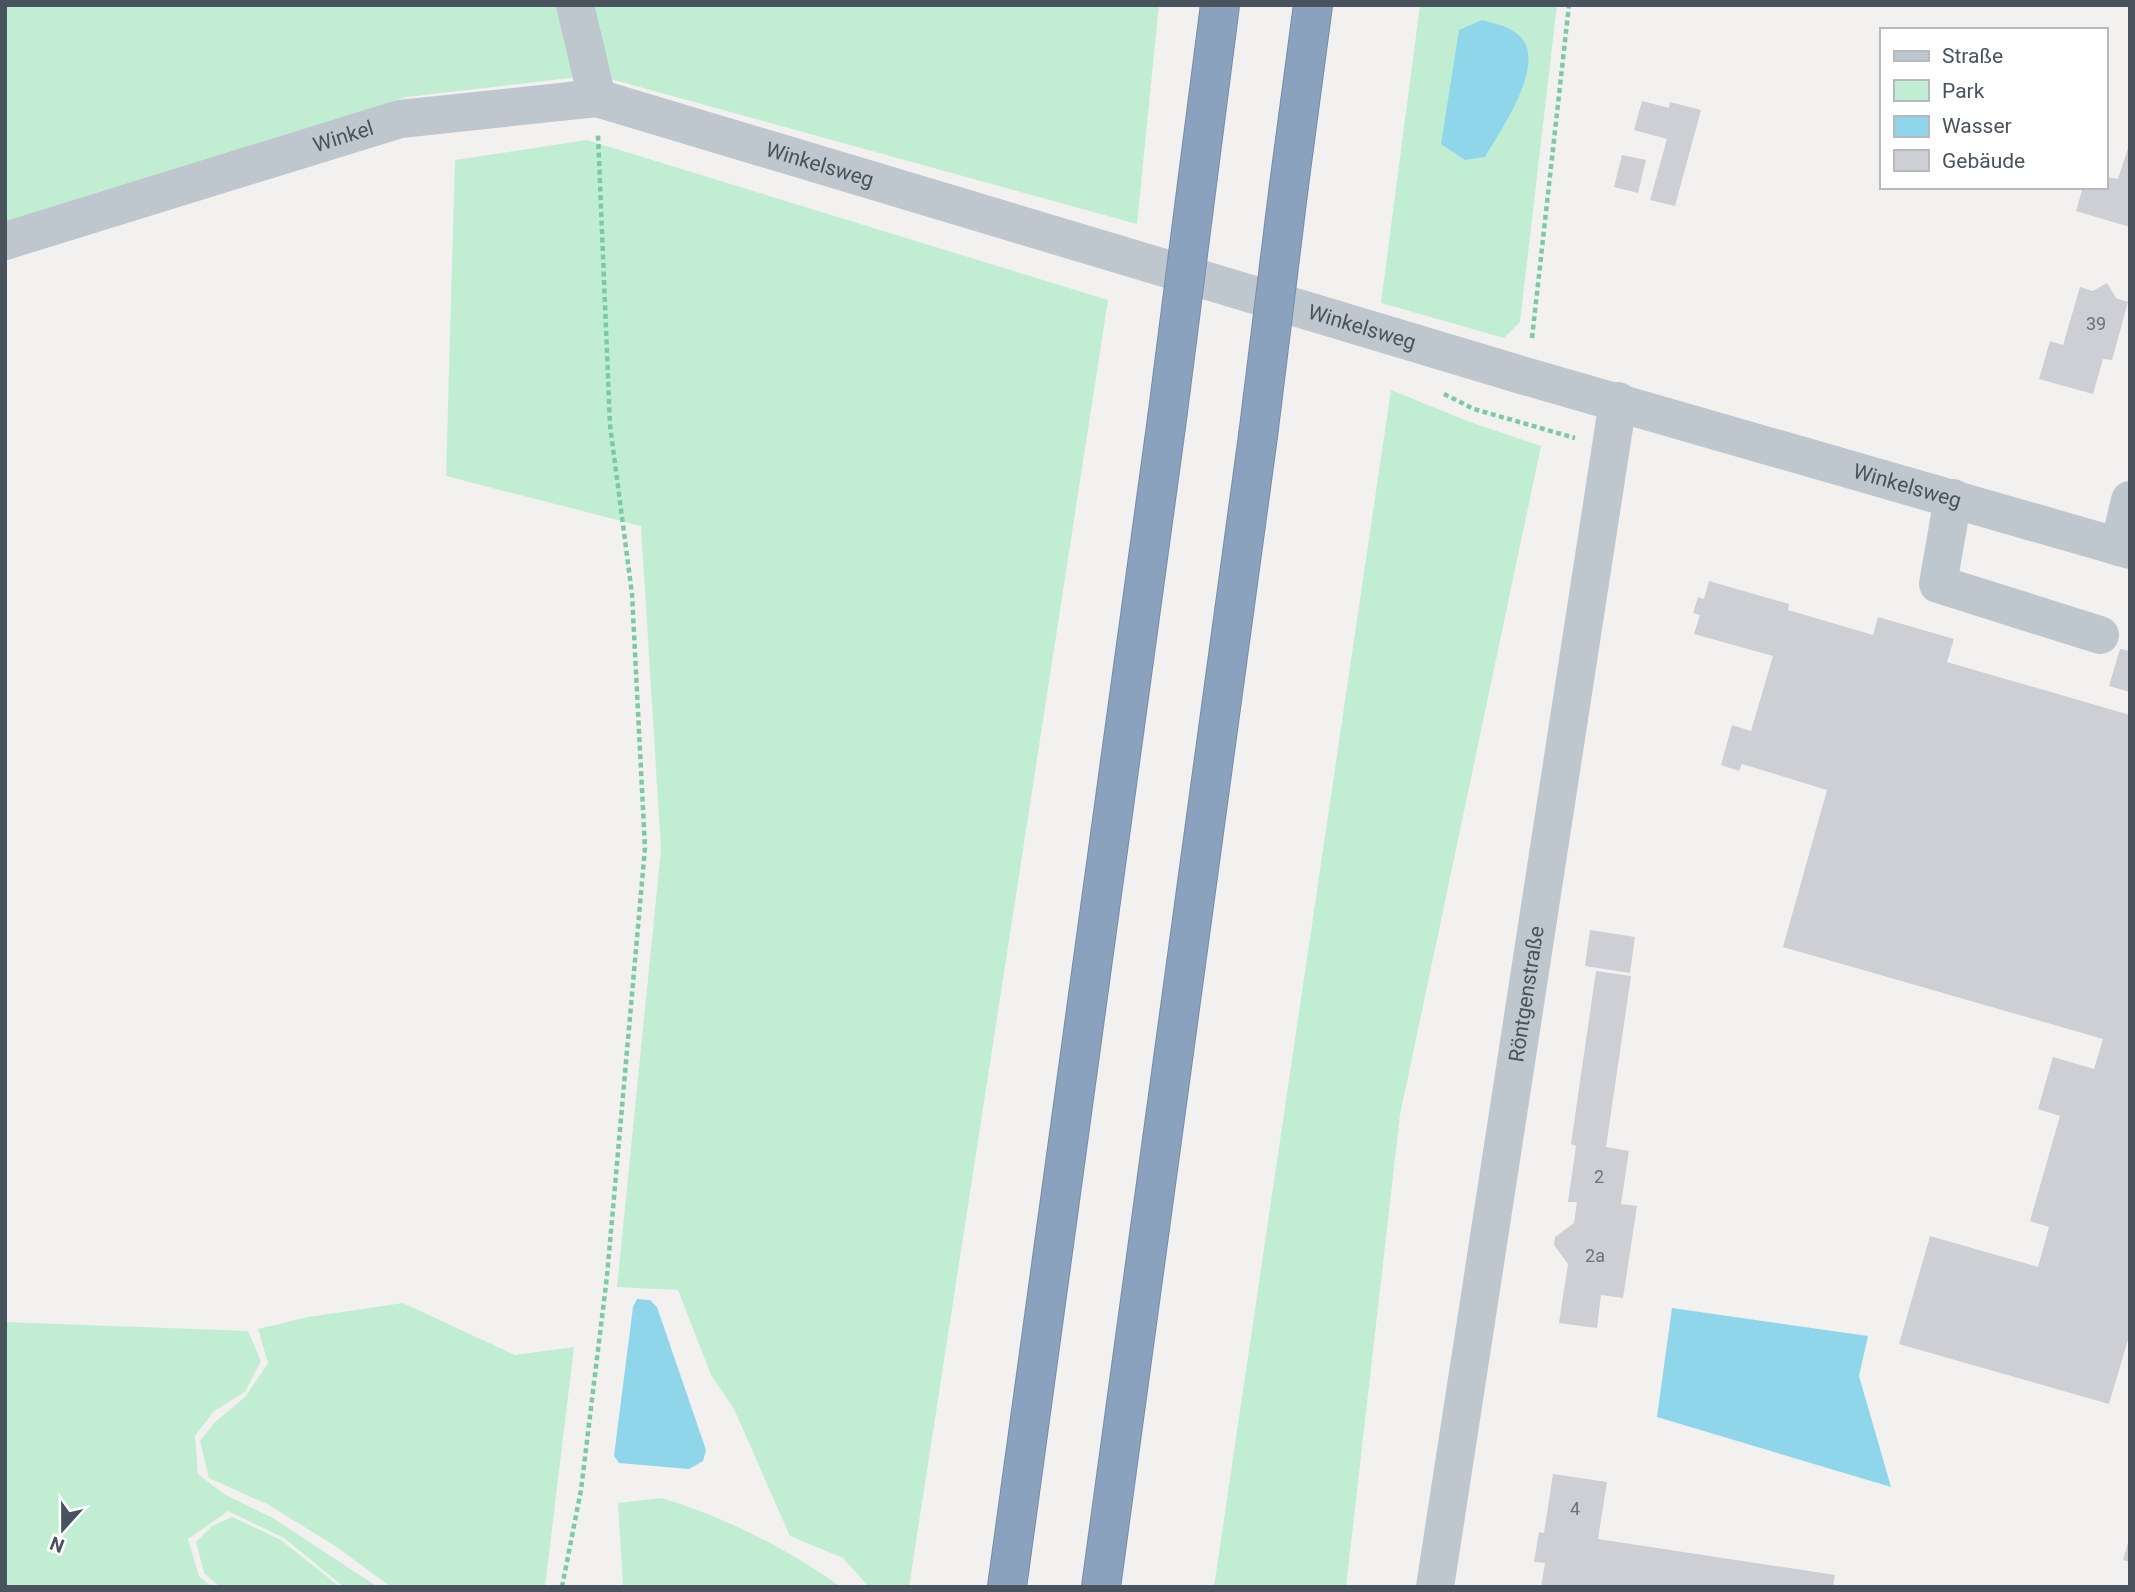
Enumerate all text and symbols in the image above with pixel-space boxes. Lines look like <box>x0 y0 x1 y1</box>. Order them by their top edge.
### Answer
legend <box>1880 28 2107 189</box>
text: Straße <box>1942 44 2003 68</box>
text: Park <box>1942 79 1985 103</box>
text: Wasser <box>1942 114 2012 138</box>
street label: Winkel <box>310 116 376 157</box>
street label: Winkelsweg <box>763 137 877 192</box>
text: Gebäude <box>1942 149 2025 173</box>
street label: Winkelsweg <box>1305 300 1419 355</box>
house number: 39 <box>2086 313 2106 334</box>
street label: Winkelsweg <box>1850 459 1964 513</box>
street label: Röntgenstraße <box>1504 924 1549 1064</box>
house number: 2 <box>1594 1166 1604 1187</box>
house number: 2a <box>1585 1245 1605 1266</box>
north arrow <box>28 1494 98 1564</box>
house number: 4 <box>1570 1498 1580 1519</box>
text: N <box>47 1531 67 1558</box>

